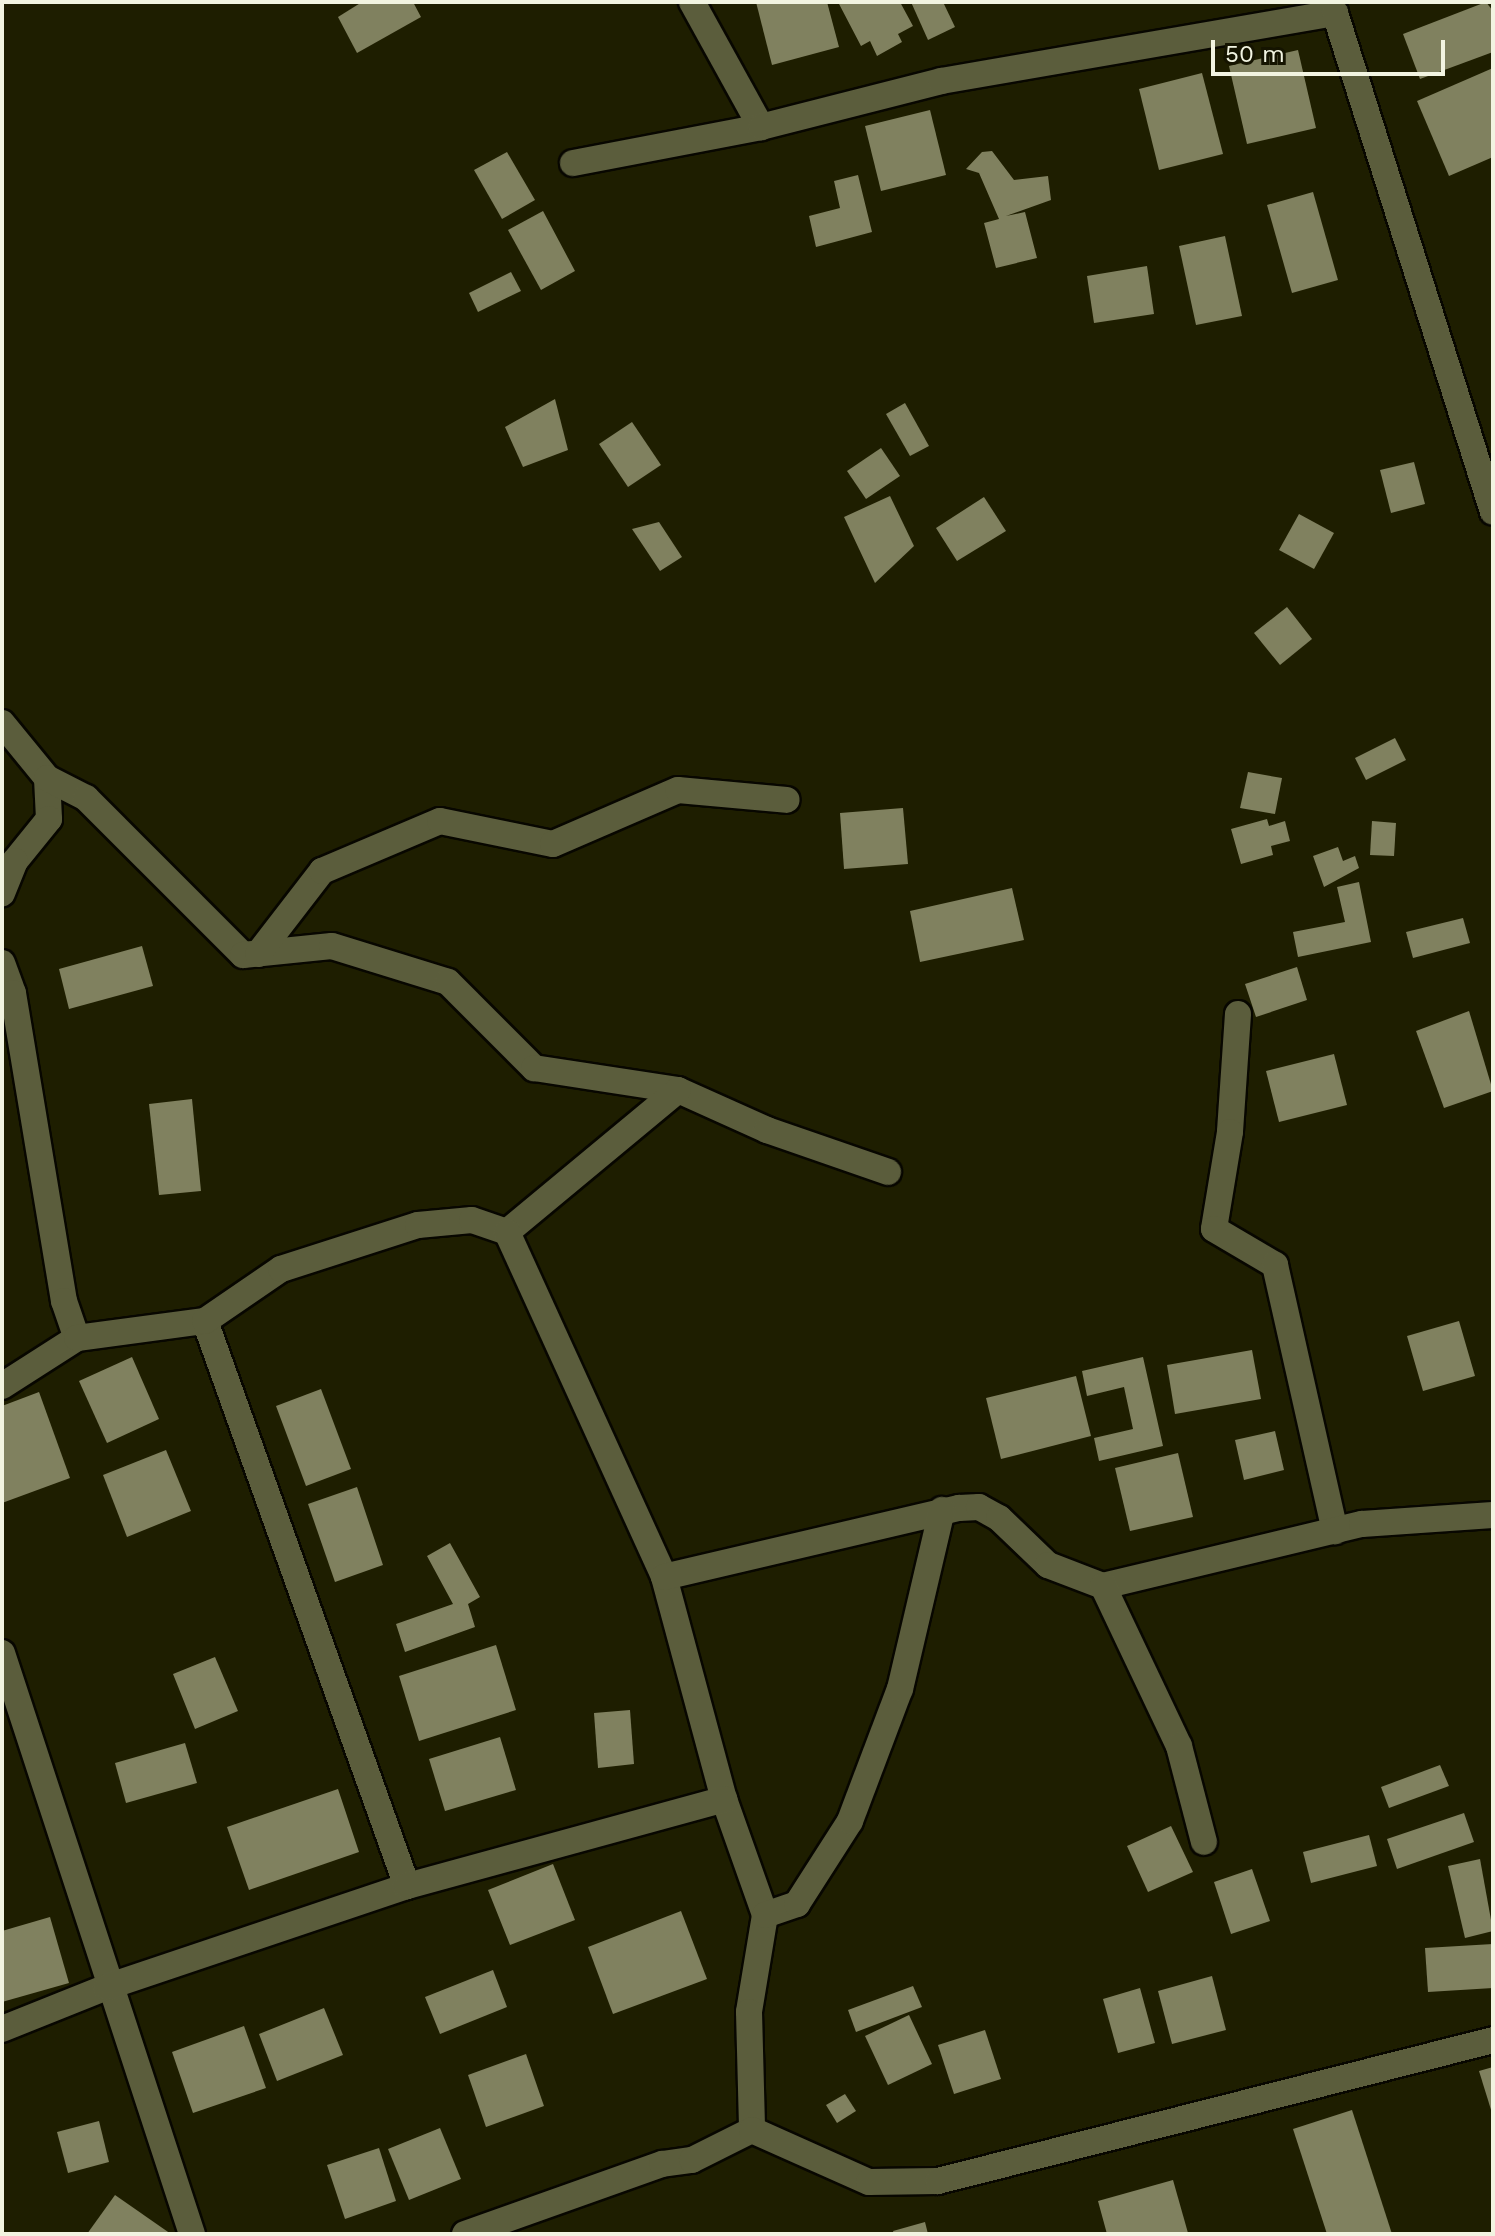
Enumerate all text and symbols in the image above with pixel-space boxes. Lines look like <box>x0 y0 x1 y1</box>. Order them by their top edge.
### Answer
scale bar <box>1215 24 1449 74</box>
text: 50 m <box>1225 40 1285 68</box>

